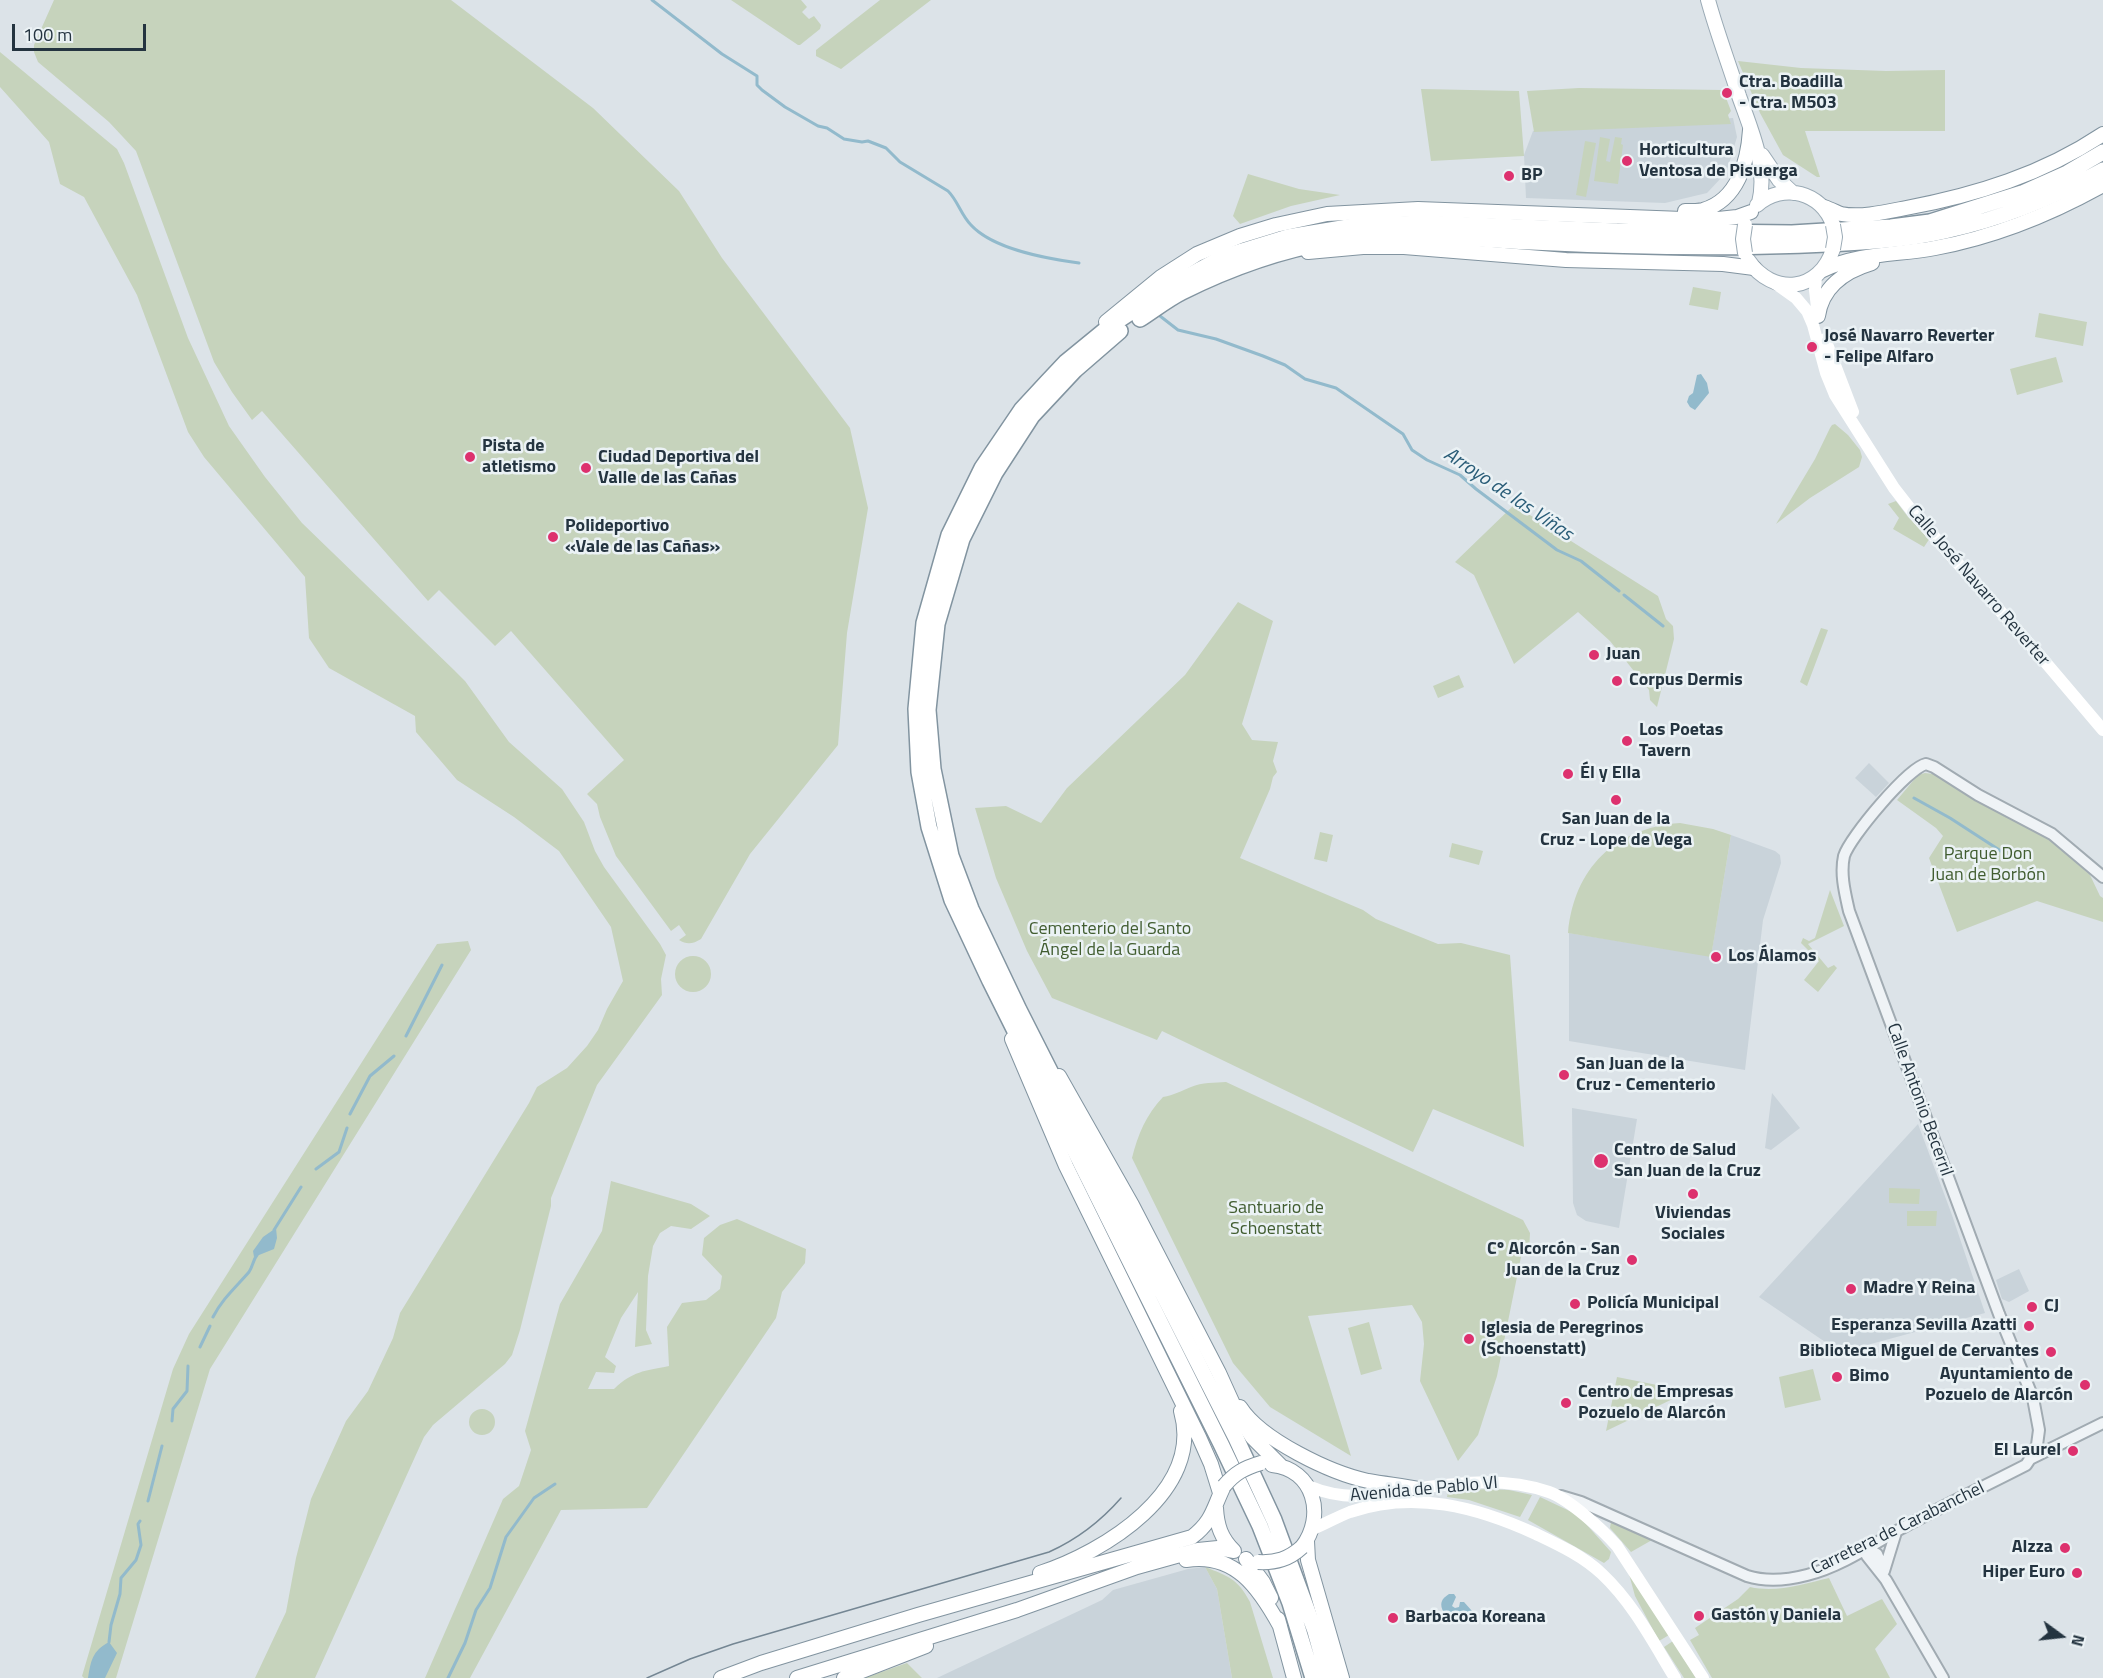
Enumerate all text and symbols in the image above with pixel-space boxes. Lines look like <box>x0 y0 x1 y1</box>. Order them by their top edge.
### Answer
scale bar <box>15 12 148 50</box>
text: 100 m <box>23 21 72 48</box>
place label: Ctra. Boadilla - Ctra. M503 <box>1739 72 1843 115</box>
marker: Ctra. Boadilla - Ctra. M503 <box>1720 86 1734 100</box>
place label: Horticultura Ventosa de Pisuerga <box>1639 140 1798 182</box>
marker: Horticultura Ventosa de Pisuerga <box>1620 154 1634 168</box>
place label: BP <box>1521 165 1543 187</box>
marker: BP <box>1502 169 1516 183</box>
place label: José Navarro Reverter - Felipe Alfaro <box>1824 326 1994 368</box>
marker: José Navarro Reverter - Felipe Alfaro <box>1805 340 1819 354</box>
place label: Pista de atletismo <box>482 436 556 478</box>
water label: Arroyo de las Viñas <box>1439 443 1577 547</box>
place label: Ciudad Deportiva del Valle de las Cañas <box>598 447 759 490</box>
marker: Pista de atletismo <box>463 450 477 464</box>
marker: Ciudad Deportiva del Valle de las Cañas <box>579 461 593 475</box>
street label: Calle José Navarro Reverter <box>1902 501 2054 671</box>
place label: Polideportivo «Vale de las Cañas» <box>565 516 720 558</box>
marker: Polideportivo «Vale de las Cañas» <box>546 530 560 544</box>
place label: Juan <box>1606 644 1641 666</box>
marker: Juan <box>1587 648 1601 662</box>
place label: Corpus Dermis <box>1629 670 1743 692</box>
marker: Corpus Dermis <box>1610 674 1624 688</box>
place label: Los Poetas Tavern <box>1639 720 1723 762</box>
marker: Los Poetas Tavern <box>1620 734 1634 748</box>
place label: Él y Ella <box>1580 763 1641 785</box>
marker: Él y Ella <box>1561 767 1575 781</box>
marker: San Juan de la Cruz - Lope de Vega <box>1609 793 1623 807</box>
place label: San Juan de la Cruz - Lope de Vega <box>1540 809 1692 852</box>
park label: Parque Don Juan de Borbón <box>1930 844 2046 886</box>
park label: Cementerio del Santo Ángel de la Guarda <box>1029 919 1191 962</box>
place label: Los Álamos <box>1728 946 1817 968</box>
marker: Los Álamos <box>1709 950 1723 964</box>
street label: Calle Antonio Becerril <box>1881 1021 1957 1179</box>
place label: San Juan de la Cruz - Cementerio <box>1576 1054 1716 1096</box>
marker: San Juan de la Cruz - Cementerio <box>1557 1068 1571 1082</box>
place label: Centro de Salud San Juan de la Cruz <box>1614 1140 1761 1182</box>
marker: Centro de Salud San Juan de la Cruz <box>1592 1152 1610 1170</box>
marker: Viviendas Sociales <box>1686 1187 1700 1201</box>
park label: Santuario de Schoenstatt <box>1228 1198 1324 1240</box>
place label: Viviendas Sociales <box>1655 1203 1731 1246</box>
place label: Cº Alcorcón - San Juan de la Cruz <box>1487 1239 1620 1282</box>
marker: Cº Alcorcón - San Juan de la Cruz <box>1625 1253 1639 1267</box>
place label: Madre Y Reina <box>1863 1278 1975 1300</box>
marker: Madre Y Reina <box>1844 1282 1858 1296</box>
place label: Policía Municipal <box>1587 1293 1719 1315</box>
place label: CJ <box>2044 1296 2059 1318</box>
marker: Policía Municipal <box>1568 1297 1582 1311</box>
marker: CJ <box>2025 1300 2039 1314</box>
place label: Esperanza Sevilla Azatti <box>1831 1315 2017 1337</box>
place label: Iglesia de Peregrinos (Schoenstatt) <box>1481 1318 1644 1360</box>
marker: Esperanza Sevilla Azatti <box>2022 1319 2036 1333</box>
marker: Iglesia de Peregrinos (Schoenstatt) <box>1462 1332 1476 1346</box>
place label: Biblioteca Miguel de Cervantes <box>1799 1341 2039 1363</box>
marker: Biblioteca Miguel de Cervantes <box>2044 1345 2058 1359</box>
place label: Ayuntamiento de Pozuelo de Alarcón <box>1925 1364 2073 1406</box>
place label: Bimo <box>1849 1366 1889 1388</box>
marker: Bimo <box>1830 1370 1844 1384</box>
marker: Ayuntamiento de Pozuelo de Alarcón <box>2078 1378 2092 1392</box>
place label: Centro de Empresas Pozuelo de Alarcón <box>1578 1382 1734 1424</box>
marker: Centro de Empresas Pozuelo de Alarcón <box>1559 1396 1573 1410</box>
place label: El Laurel <box>1994 1440 2061 1462</box>
marker: El Laurel <box>2066 1444 2080 1458</box>
street label: Avenida de Pablo VI <box>1349 1473 1499 1507</box>
street label: Carretera de Carabanchel <box>1808 1478 1988 1580</box>
place label: Alzza <box>2012 1537 2053 1559</box>
marker: Alzza <box>2058 1541 2072 1555</box>
place label: Hiper Euro <box>1982 1562 2065 1584</box>
marker: Hiper Euro <box>2070 1566 2084 1580</box>
place label: Gastón y Daniela <box>1711 1605 1841 1627</box>
north arrow <box>2031 1606 2091 1666</box>
place label: Barbacoa Koreana <box>1405 1607 1546 1629</box>
marker: Gastón y Daniela <box>1692 1609 1706 1623</box>
marker: Barbacoa Koreana <box>1386 1611 1400 1625</box>
text: N <box>2065 1632 2091 1649</box>

